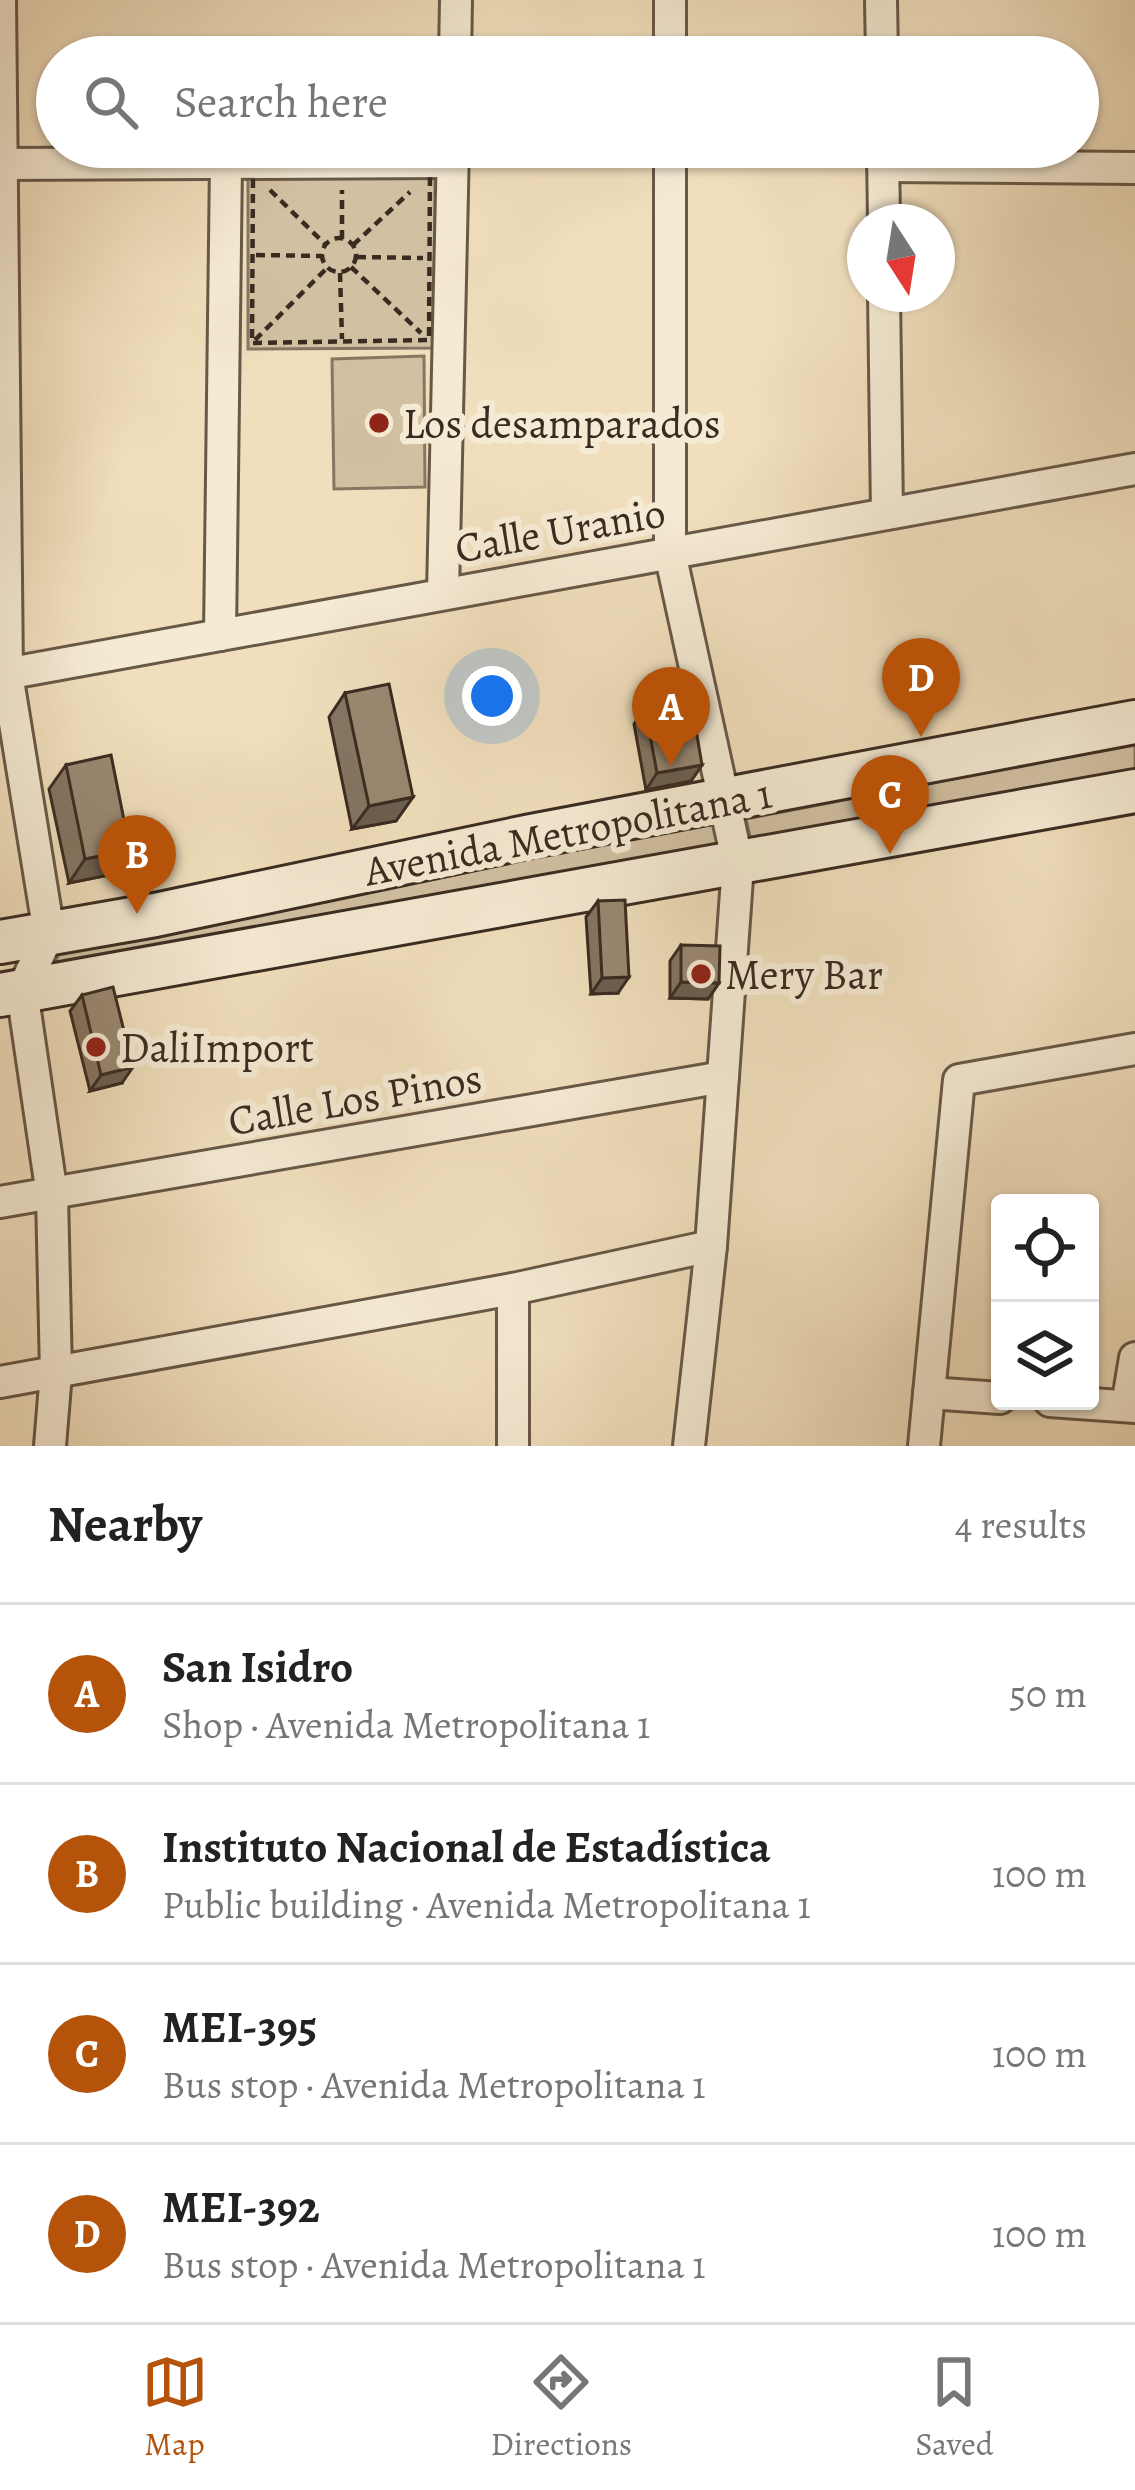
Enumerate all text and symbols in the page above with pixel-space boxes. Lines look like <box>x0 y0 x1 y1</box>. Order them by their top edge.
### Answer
search box <box>36 36 1099 168</box>
icon: search <box>78 69 144 135</box>
text: Search here <box>174 71 388 133</box>
north arrow <box>847 204 955 312</box>
place label: Los desamparados <box>403 395 721 452</box>
marker: Los desamparados <box>366 410 392 436</box>
street label: Calle Uranio <box>451 484 669 576</box>
pin: D <box>882 638 960 737</box>
your location <box>462 666 522 726</box>
pin: A <box>632 667 710 766</box>
pin: C <box>851 755 929 854</box>
street label: Avenida Metropolitana 1 <box>359 765 776 900</box>
pin: B <box>98 815 176 914</box>
place label: Mery Bar <box>725 946 883 1003</box>
marker: Mery Bar <box>688 961 714 987</box>
place label: DaliImport <box>120 1019 314 1076</box>
marker: DaliImport <box>83 1034 109 1060</box>
street label: Calle Los Pinos <box>224 1049 486 1149</box>
map controls <box>991 1194 1099 1410</box>
button: locate <box>991 1194 1099 1302</box>
button: layers <box>991 1302 1099 1410</box>
text: Nearby <box>48 1489 202 1559</box>
text: 4 results <box>955 1498 1087 1551</box>
text: San Isidro <box>162 1636 353 1698</box>
text: A <box>75 1667 99 1720</box>
text: 50 m <box>1009 1667 1087 1720</box>
text: Shop · Avenida Metropolitana 1 <box>162 1698 650 1751</box>
text: Instituto Nacional de Estadística <box>162 1816 771 1878</box>
text: B <box>75 1847 99 1900</box>
text: 100 m <box>992 1847 1087 1900</box>
text: Public building · Avenida Metropolitana 1 <box>162 1878 811 1931</box>
text: MEI-395 <box>162 1996 317 2058</box>
text: C <box>75 2027 99 2080</box>
text: 100 m <box>992 2027 1087 2080</box>
text: Bus stop · Avenida Metropolitana 1 <box>162 2058 706 2111</box>
text: MEI-392 <box>162 2176 320 2238</box>
text: D <box>73 2207 101 2260</box>
text: 100 m <box>992 2207 1087 2260</box>
text: Bus stop · Avenida Metropolitana 1 <box>162 2238 706 2291</box>
tab: Map <box>142 2349 208 2466</box>
tab: Directions <box>491 2349 632 2466</box>
tab: Saved <box>915 2349 993 2466</box>

